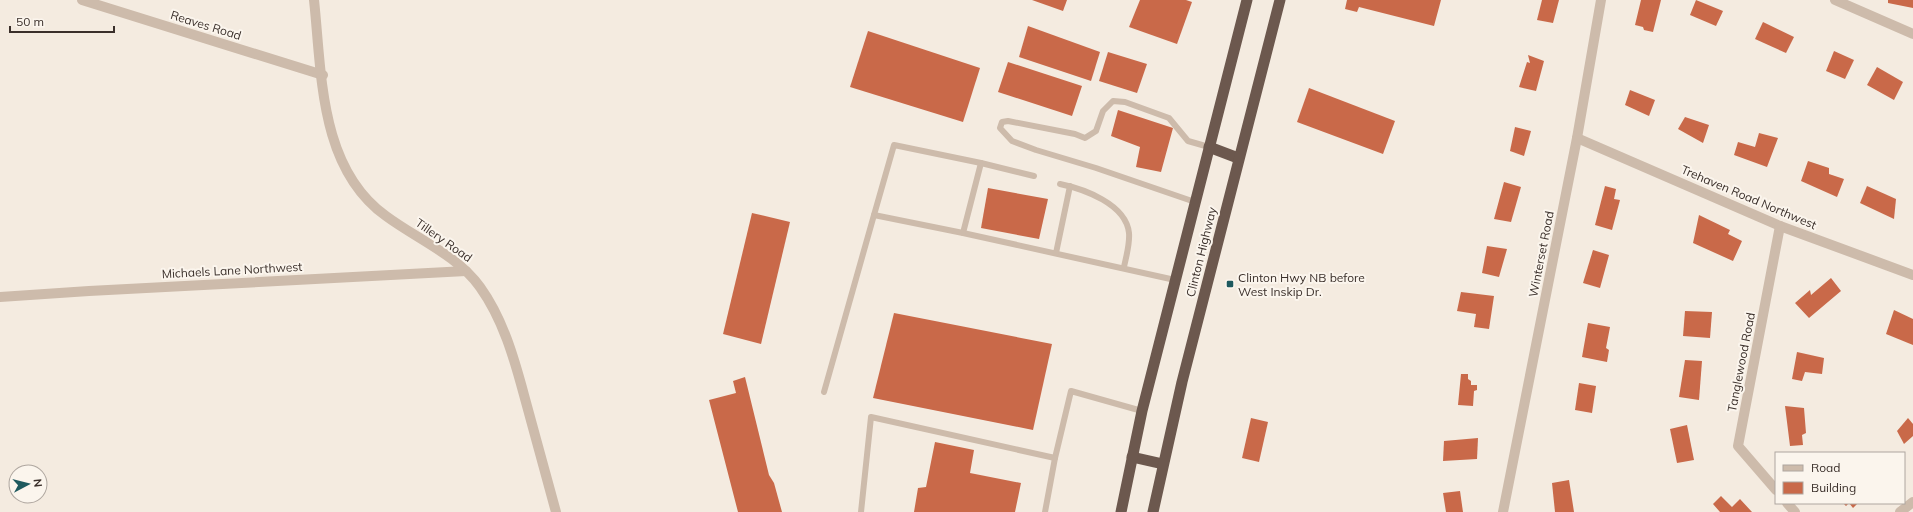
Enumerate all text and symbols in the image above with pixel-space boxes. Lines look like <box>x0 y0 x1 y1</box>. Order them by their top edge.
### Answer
street label: Reaves Road <box>169 7 243 43</box>
scale bar <box>10 8 114 34</box>
text: 50 m <box>16 14 44 29</box>
street label: Trehaven Road Northwest <box>1679 162 1819 232</box>
street label: Clinton Highway <box>1183 205 1220 299</box>
street label: Winterset Road <box>1525 210 1557 298</box>
street label: Tillery Road <box>413 215 475 265</box>
street label: Michaels Lane Northwest <box>161 259 303 281</box>
place label: Clinton Hwy NB before West Inskip Dr. <box>1238 270 1365 299</box>
marker: Clinton Hwy NB before West Inskip Dr. <box>1225 279 1235 289</box>
street label: Tanglewood Road <box>1724 311 1758 413</box>
legend <box>1775 452 1905 504</box>
text: Road <box>1811 460 1840 475</box>
north arrow <box>8 464 48 504</box>
text: N <box>30 478 45 488</box>
text: Building <box>1811 480 1856 495</box>

